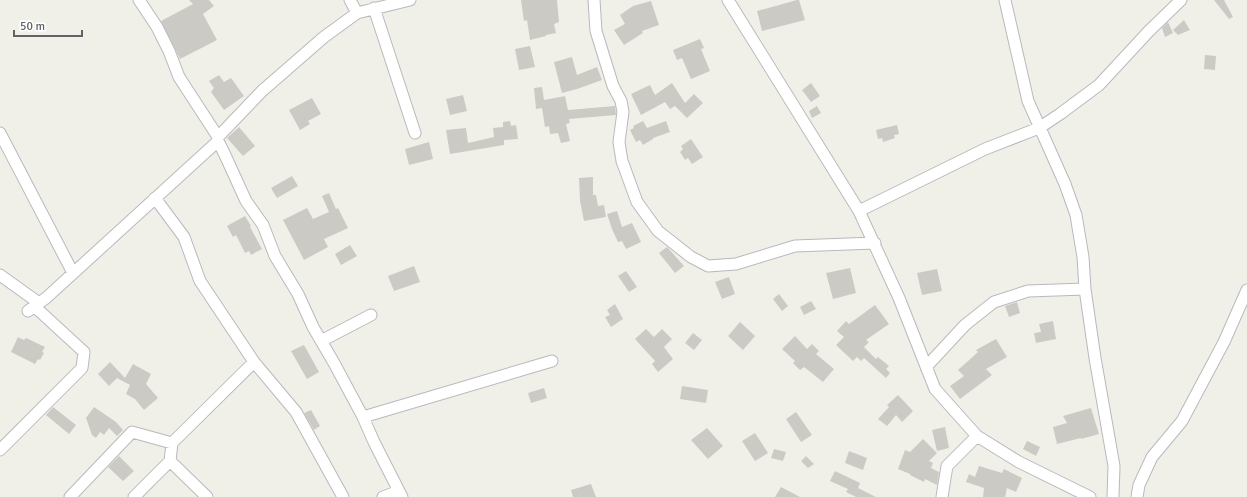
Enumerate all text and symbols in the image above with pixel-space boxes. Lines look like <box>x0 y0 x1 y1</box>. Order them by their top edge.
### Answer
scale bar <box>14 12 82 38</box>
text: 50 m <box>20 19 45 34</box>

